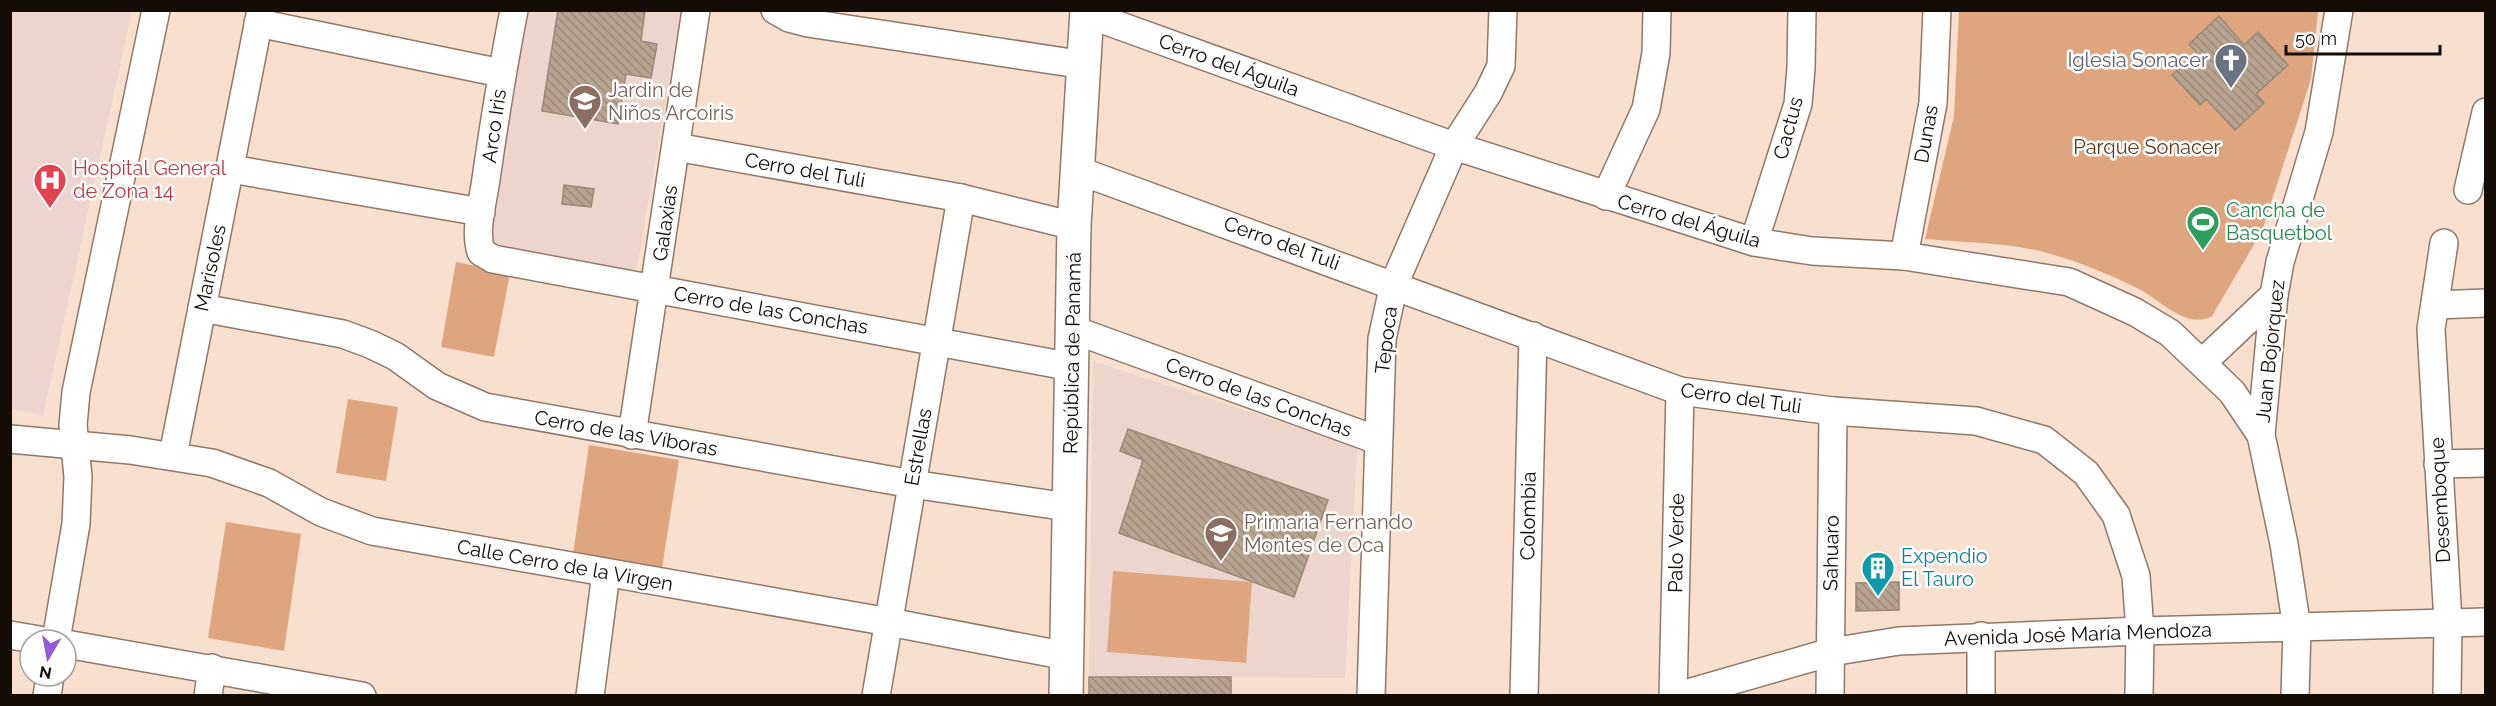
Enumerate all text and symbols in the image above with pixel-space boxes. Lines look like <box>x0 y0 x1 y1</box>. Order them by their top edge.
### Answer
scale bar <box>2286 18 2440 56</box>
street label: Cerro del Águila <box>1155 28 1303 102</box>
text: 50 m <box>2295 28 2337 49</box>
church icon: Iglesia Sonacer <box>2213 42 2249 89</box>
place label: Iglesia Sonacer <box>2067 48 2208 72</box>
place label: Jardin de Niños Arcoiris <box>608 78 734 125</box>
school or university icon: Jardin de Niños Arcoiris <box>567 83 603 130</box>
street label: Arco Iris <box>477 88 511 164</box>
street label: Cactus <box>1768 94 1808 162</box>
street label: Dunas <box>1909 103 1943 165</box>
park label: Parque Sonacer <box>2073 135 2221 159</box>
street label: Cerro del Tuli <box>743 148 867 192</box>
place label: Hospital General de Zona 14 <box>73 156 227 203</box>
hospital icon: Hospital General de Zona 14 <box>32 162 68 209</box>
street label: Galaxias <box>648 183 682 263</box>
street label: Cerro del Águila <box>1615 189 1763 253</box>
place label: Cancha de Basquetbol <box>2226 198 2333 245</box>
sports icon: Cancha de Basquetbol <box>2185 204 2221 251</box>
street label: Cerro del Tuli <box>1221 211 1343 275</box>
street label: Marisoles <box>189 222 231 314</box>
street label: República de Panamá <box>1058 252 1086 454</box>
street label: Juan Bojorquez <box>2251 278 2289 423</box>
street label: Cerro de las Conchas <box>672 281 870 339</box>
street label: Tepoca <box>1370 305 1402 375</box>
street label: Cerro de las Conchas <box>1162 352 1356 442</box>
street label: Cerro del Tuli <box>1679 378 1803 418</box>
street label: Cerro de las Víboras <box>533 405 719 461</box>
street label: Estrellas <box>899 406 937 488</box>
street label: Desemboque <box>2425 436 2455 564</box>
street label: Colombia <box>1515 471 1541 561</box>
street label: Palo Verde <box>1663 493 1689 593</box>
place label: Primaria Fernando Montes de Oca <box>1244 510 1413 557</box>
school or university icon: Primaria Fernando Montes de Oca <box>1203 515 1239 562</box>
street label: Sahuaro <box>1818 515 1844 591</box>
street label: Calle Cerro de la Virgen <box>455 534 675 596</box>
place label: Expendio El Tauro <box>1901 544 1988 591</box>
building icon: Expendio El Tauro <box>1860 550 1896 597</box>
street label: Avenida José María Mendoza <box>1944 617 2212 651</box>
north arrow <box>18 628 78 688</box>
text: N <box>38 662 53 683</box>

